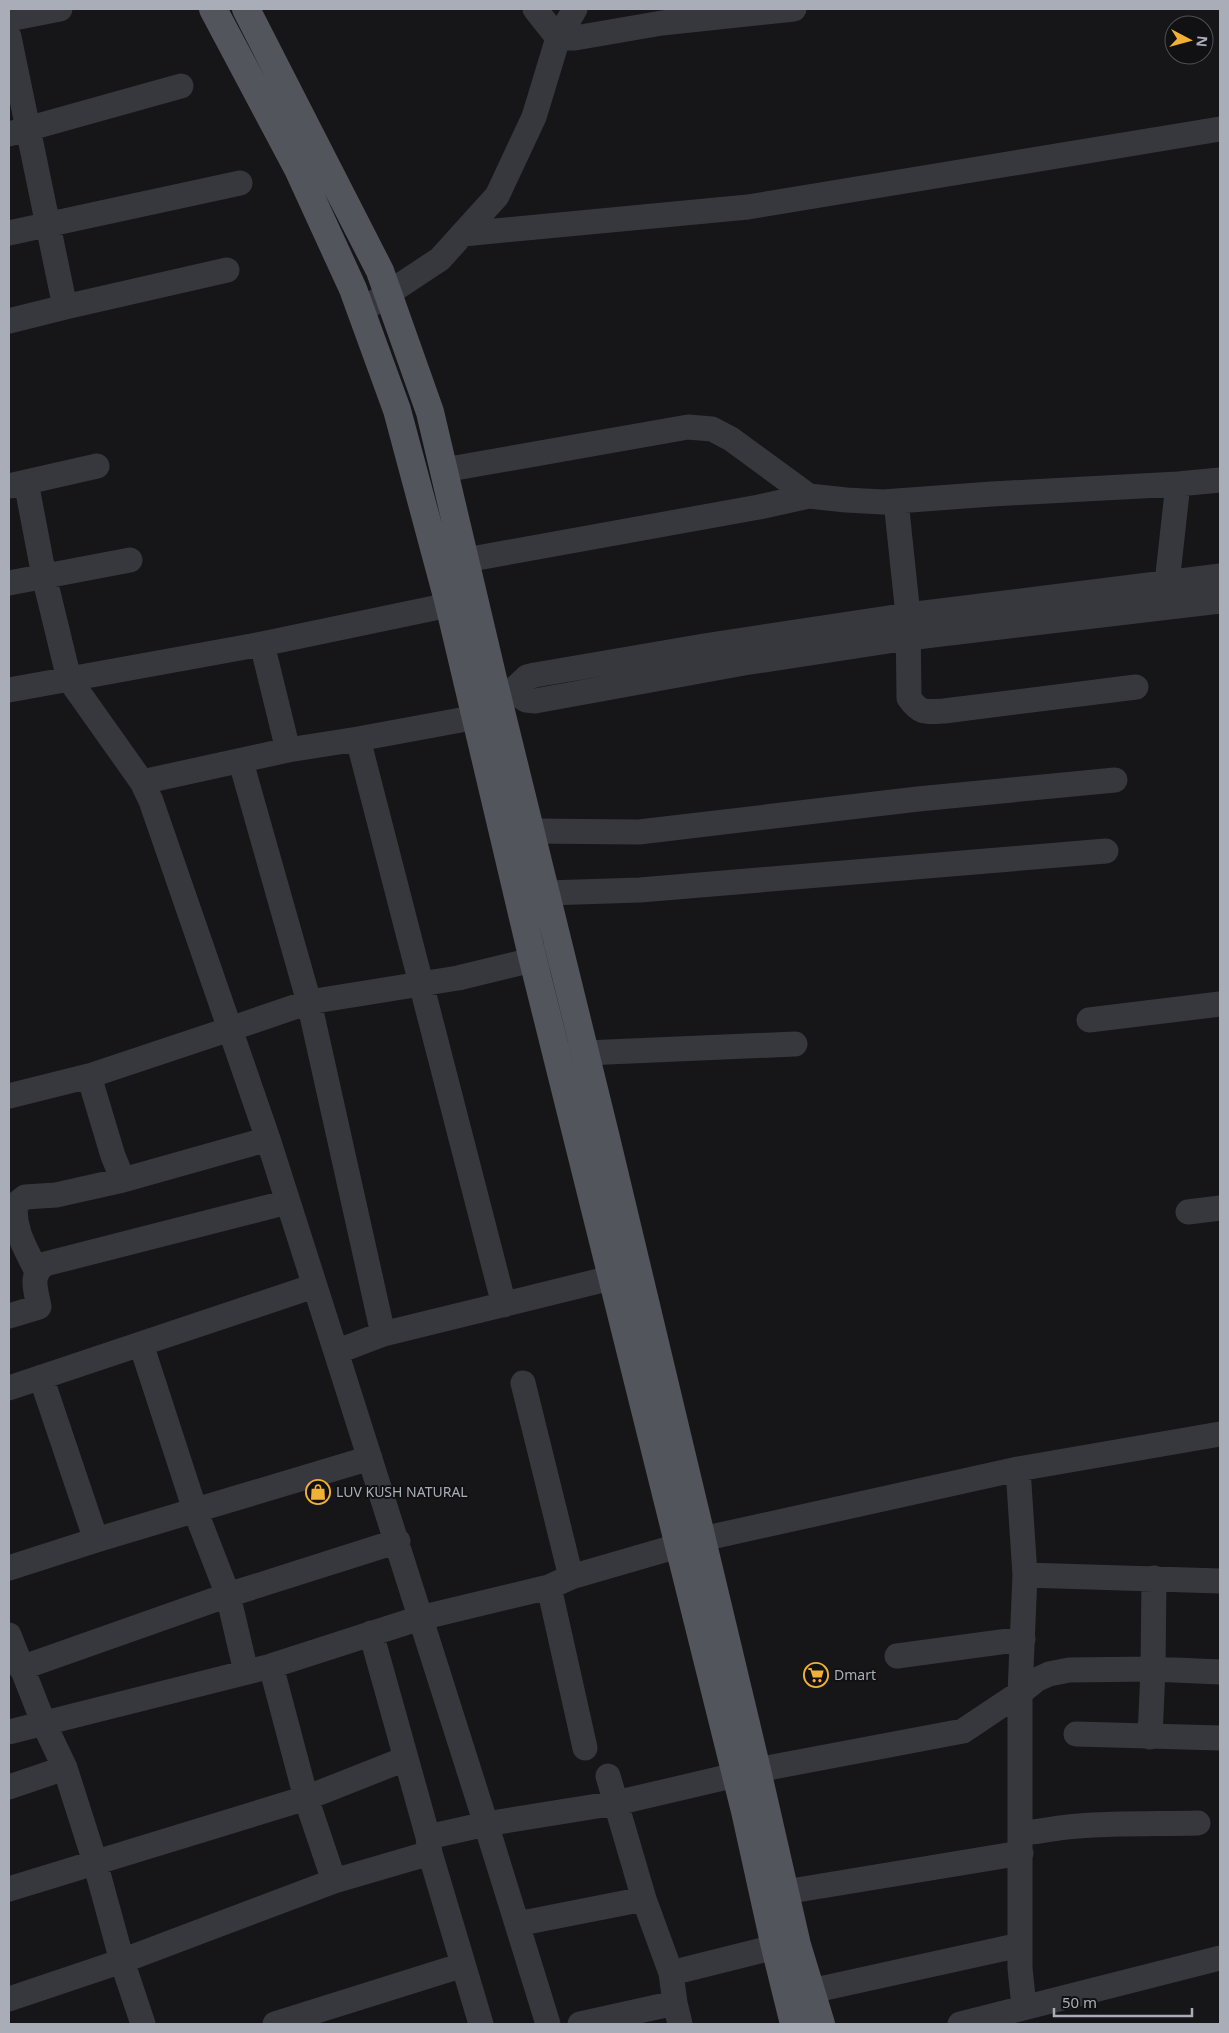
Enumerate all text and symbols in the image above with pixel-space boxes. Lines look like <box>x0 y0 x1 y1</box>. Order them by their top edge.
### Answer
north arrow <box>1164 15 1214 65</box>
text: N <box>1192 35 1212 48</box>
shop icon: LUV KUSH NATURAL <box>305 1479 331 1505</box>
place label: LUV KUSH NATURAL <box>336 1482 468 1501</box>
supermarket icon: Dmart <box>803 1662 829 1688</box>
place label: Dmart <box>834 1665 876 1684</box>
scale bar <box>1054 1986 1192 2018</box>
text: 50 m <box>1062 1992 1097 2012</box>

